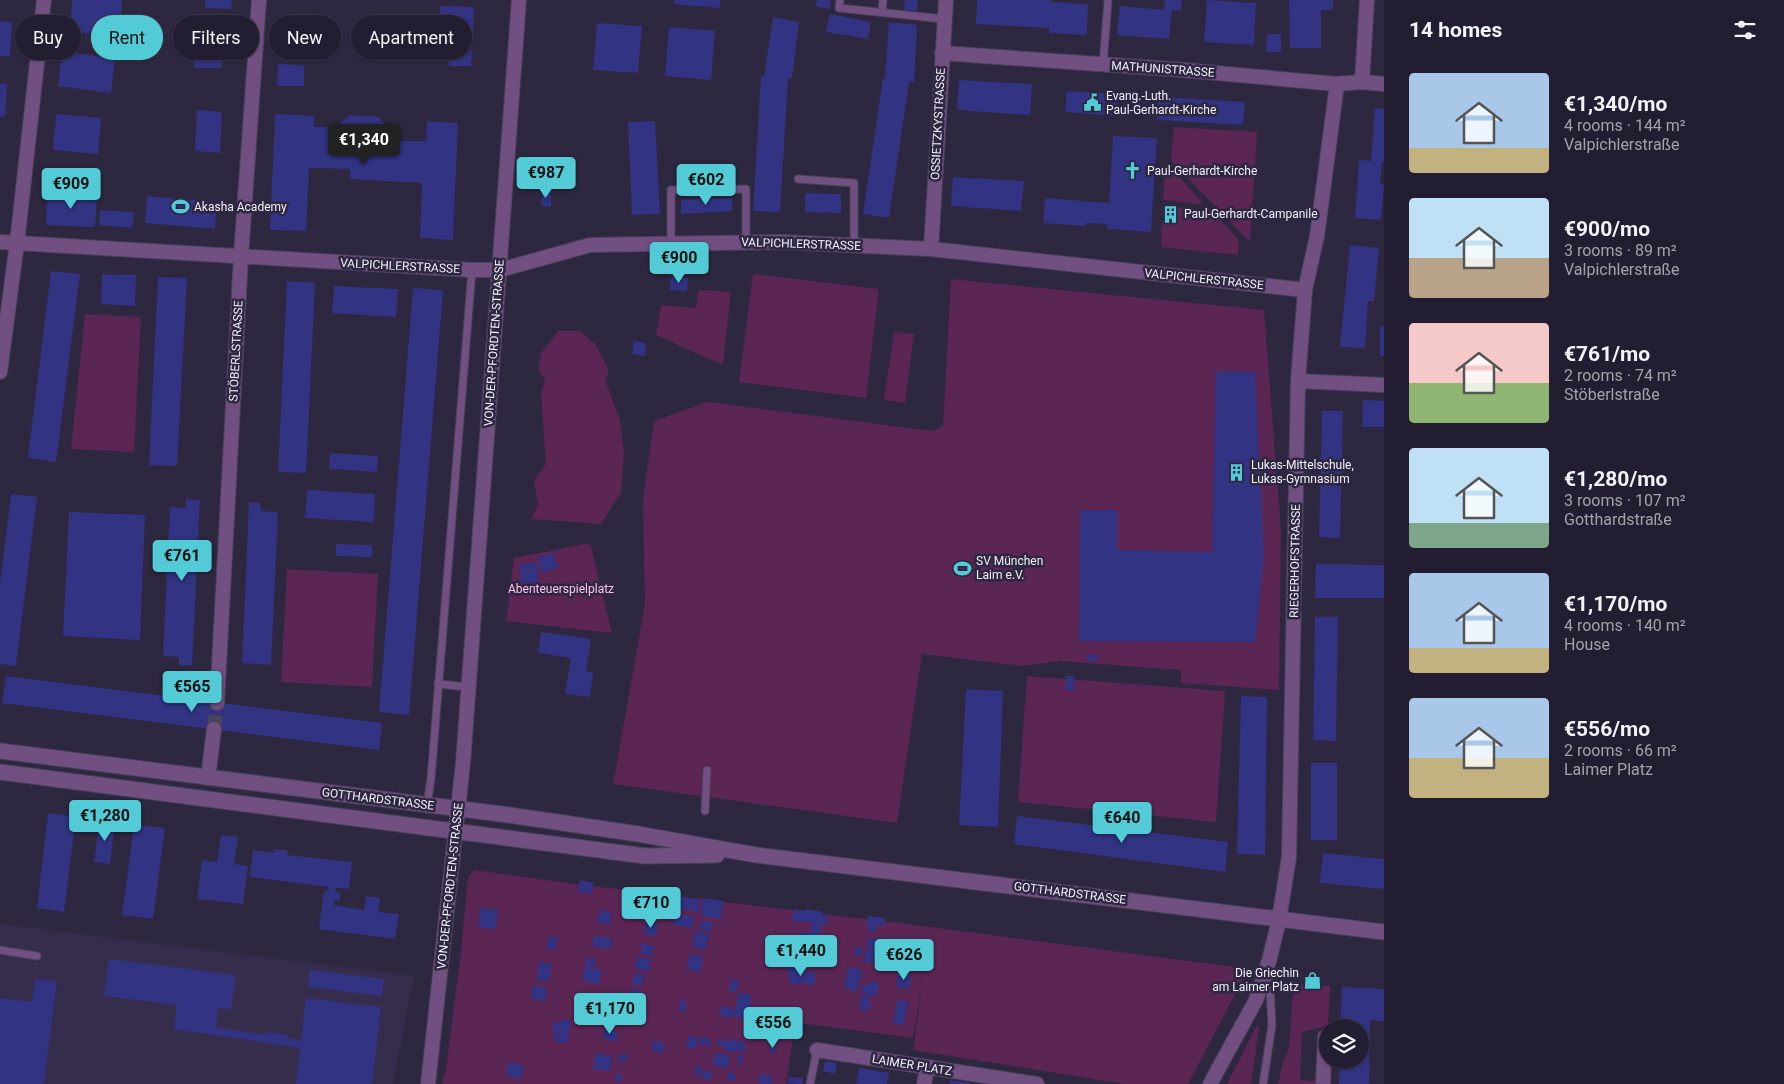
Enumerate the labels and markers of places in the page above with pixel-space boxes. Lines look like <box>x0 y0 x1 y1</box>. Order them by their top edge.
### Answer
place label: Evang.-Luth. Paul-Gerhardt-Kirche <box>1106 89 1216 117</box>
public building icon: Evang.-Luth. Paul-Gerhardt-Kirche <box>1082 93 1102 113</box>
pin: €1,340 <box>323 124 405 166</box>
pin: €987 <box>516 156 576 199</box>
church icon: Paul-Gerhardt-Kirche <box>1123 161 1143 181</box>
pin: €602 <box>676 164 736 206</box>
place label: Paul-Gerhardt-Kirche <box>1147 164 1257 178</box>
pin: €909 <box>41 168 101 210</box>
sports icon: Akasha Academy <box>170 197 190 217</box>
place label: Akasha Academy <box>194 200 287 214</box>
building icon: Paul-Gerhardt-Campanile <box>1160 204 1180 224</box>
place label: Paul-Gerhardt-Campanile <box>1184 207 1318 221</box>
pin: €900 <box>649 242 709 284</box>
place label: Lukas-Mittelschule, Lukas-Gymnasium <box>1251 458 1354 486</box>
building icon: Lukas-Mittelschule, Lukas-Gymnasium <box>1227 462 1247 482</box>
pin: €761 <box>152 540 212 582</box>
place label: SV München Laim e.V. <box>976 554 1043 582</box>
sports icon: SV München Laim e.V. <box>952 558 972 578</box>
pin: €565 <box>162 670 222 713</box>
pin: €1,280 <box>64 800 146 842</box>
pin: €640 <box>1092 802 1152 844</box>
pin: €710 <box>621 886 681 929</box>
pin: €1,440 <box>760 934 842 977</box>
pin: €626 <box>874 938 934 981</box>
place label: Die Griechin am Laimer Platz <box>1212 966 1299 994</box>
shop icon: Die Griechin am Laimer Platz <box>1303 970 1323 990</box>
pin: €1,170 <box>569 992 651 1035</box>
pin: €556 <box>743 1006 803 1049</box>

